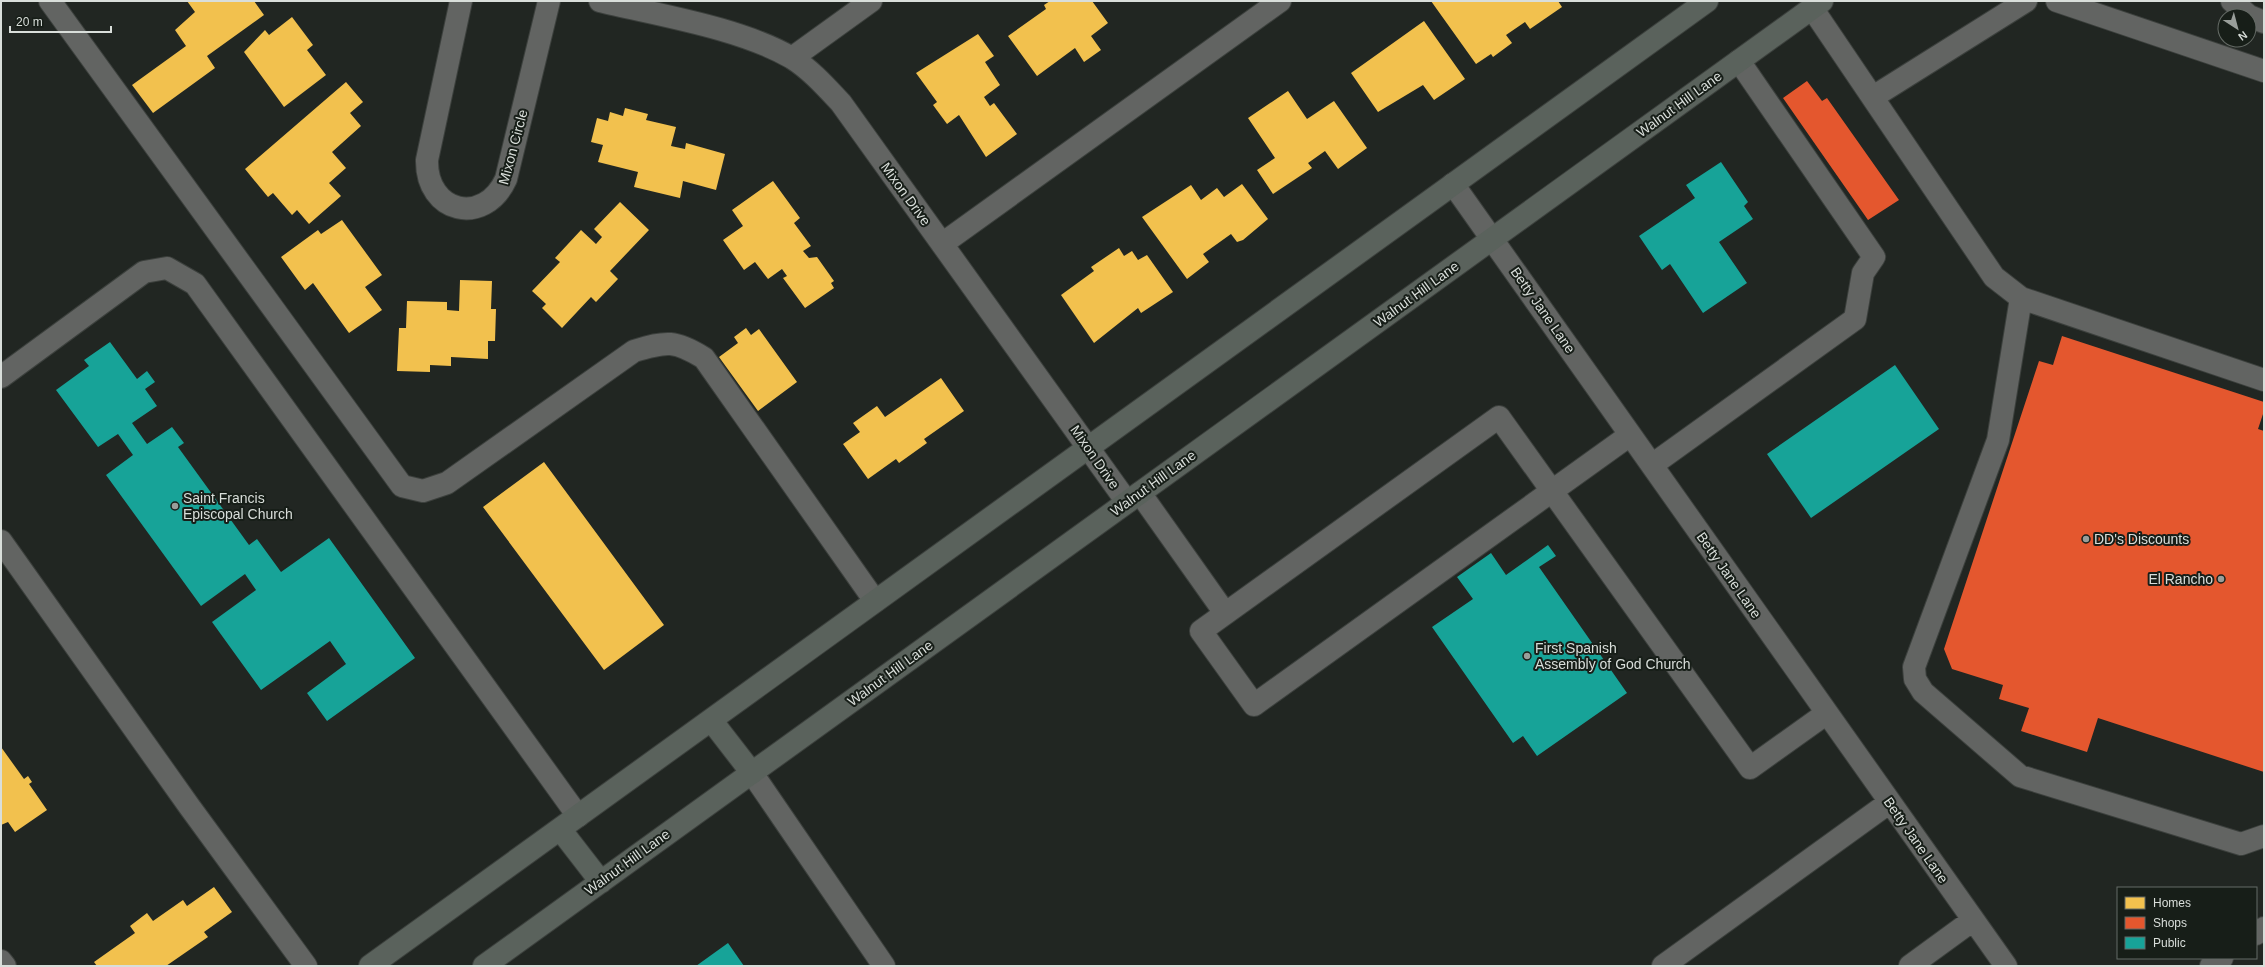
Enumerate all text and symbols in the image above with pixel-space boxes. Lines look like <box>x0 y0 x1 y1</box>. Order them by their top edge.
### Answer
scale bar <box>10 8 111 34</box>
north arrow <box>2217 8 2257 48</box>
text: 20 m <box>16 15 43 29</box>
text: N <box>2236 29 2250 43</box>
street label: Walnut Hill Lane <box>1633 68 1725 140</box>
street label: Mixon Circle <box>495 108 531 186</box>
street label: Mixon Drive <box>878 159 934 229</box>
street label: Walnut Hill Lane <box>1370 258 1462 330</box>
street label: Betty Jane Lane <box>1507 264 1579 356</box>
street label: Mixon Drive <box>1067 422 1123 492</box>
street label: Walnut Hill Lane <box>1107 447 1199 519</box>
place label: Saint Francis Episcopal Church <box>183 490 293 522</box>
marker: Saint Francis Episcopal Church <box>170 501 180 511</box>
street label: Betty Jane Lane <box>1693 529 1765 621</box>
place label: DD's Discounts <box>2094 531 2189 547</box>
marker: DD's Discounts <box>2081 534 2091 544</box>
place label: El Rancho <box>2148 571 2213 587</box>
marker: El Rancho <box>2216 574 2226 584</box>
street label: Walnut Hill Lane <box>844 637 936 709</box>
place label: First Spanish Assembly of God Church <box>1535 640 1691 672</box>
marker: First Spanish Assembly of God Church <box>1522 651 1532 661</box>
street label: Betty Jane Lane <box>1880 794 1952 886</box>
street label: Walnut Hill Lane <box>581 826 673 898</box>
legend <box>2117 887 2257 959</box>
text: Homes <box>2153 896 2191 910</box>
text: Shops <box>2153 916 2187 930</box>
text: Public <box>2153 936 2186 950</box>

